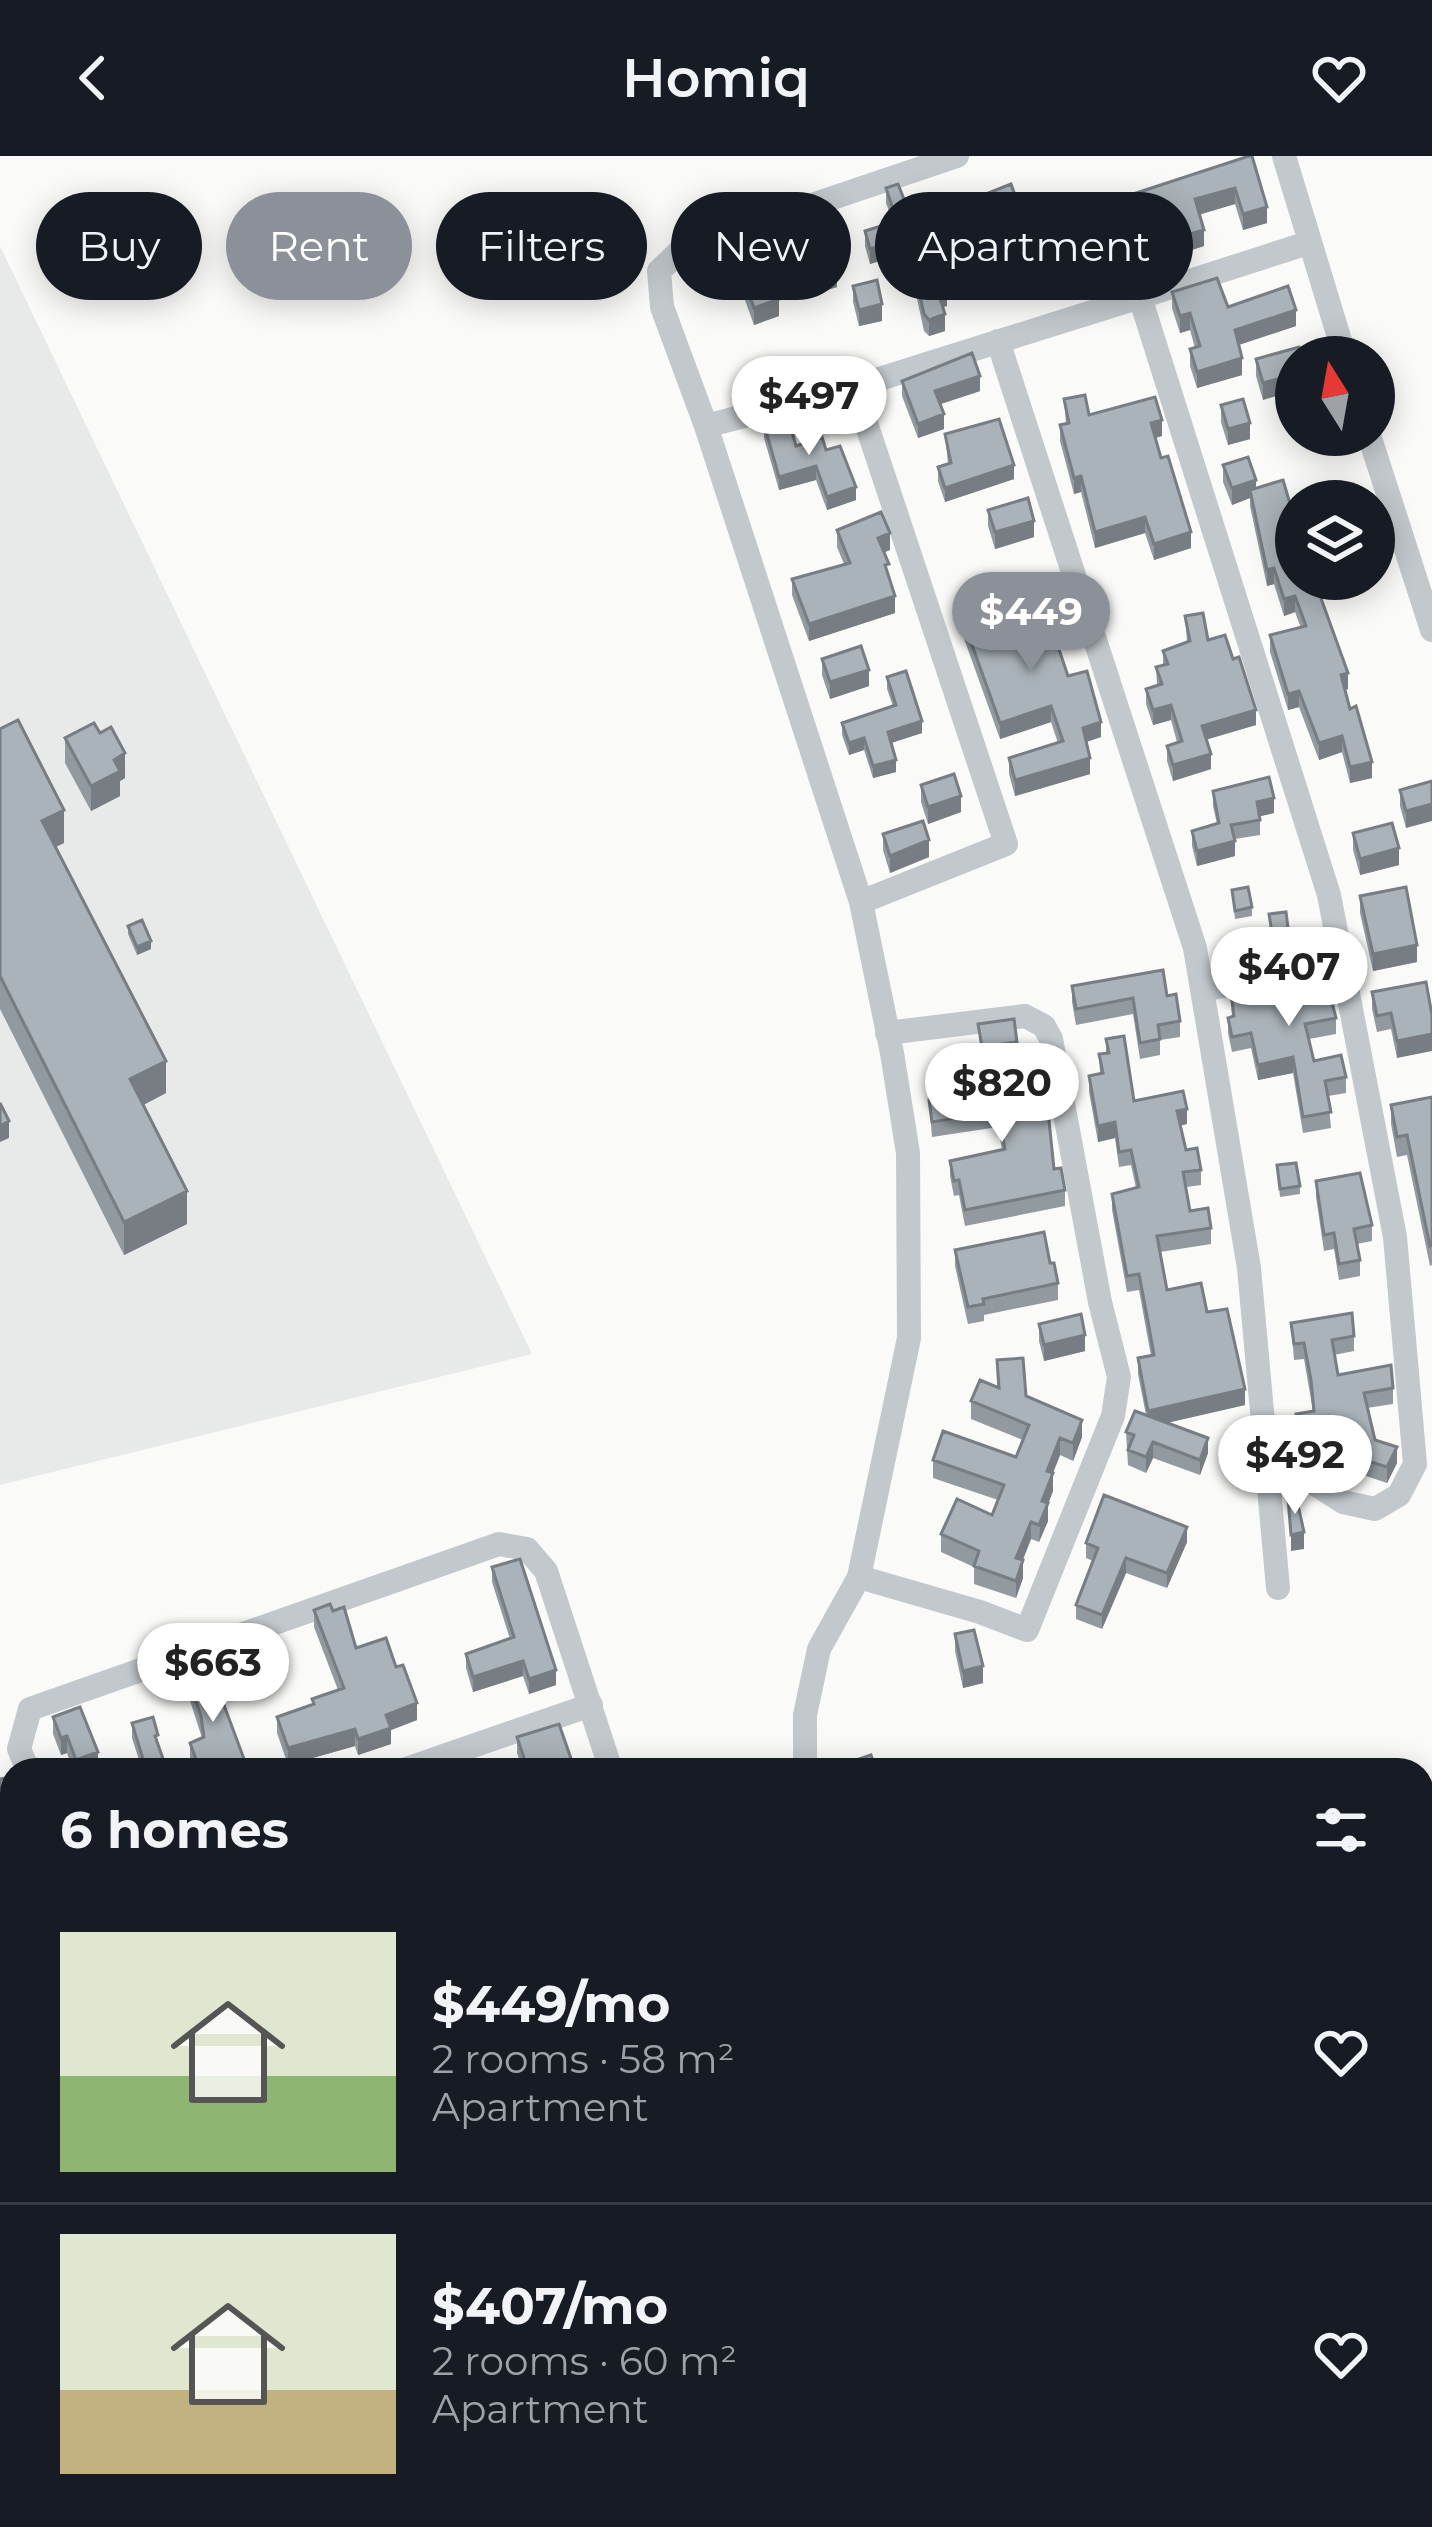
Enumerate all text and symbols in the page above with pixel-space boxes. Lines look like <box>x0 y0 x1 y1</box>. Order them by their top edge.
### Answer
icon: back <box>60 45 126 111</box>
text: Homiq <box>622 45 810 111</box>
icon: heart <box>1306 45 1372 111</box>
chip: Buy <box>36 192 202 300</box>
chip: Rent <box>226 192 412 300</box>
chip: Filters <box>436 192 647 300</box>
chip: New <box>671 192 851 300</box>
chip: Apartment <box>875 192 1193 300</box>
north arrow <box>1275 336 1395 456</box>
map controls <box>1275 336 1395 600</box>
pin: $497 <box>738 356 880 458</box>
text: $497 <box>759 371 859 419</box>
button: layers <box>1275 480 1395 600</box>
pin: $449 <box>960 572 1102 674</box>
text: $449 <box>979 587 1083 635</box>
pin: $407 <box>1218 927 1360 1029</box>
text: $407 <box>1238 942 1340 990</box>
pin: $820 <box>931 1043 1073 1145</box>
text: $820 <box>952 1058 1052 1106</box>
pin: $492 <box>1224 1415 1366 1517</box>
text: $492 <box>1245 1430 1345 1478</box>
pin: $663 <box>142 1623 284 1725</box>
text: $663 <box>164 1638 262 1686</box>
icon: filters <box>1308 1797 1374 1863</box>
text: 6 homes <box>60 1799 289 1861</box>
text: $449/mo <box>432 1973 670 2035</box>
icon: home <box>156 1980 300 2124</box>
icon: heart <box>1308 2019 1374 2085</box>
text: 2 rooms · 58 m² <box>432 2035 734 2083</box>
text: Apartment <box>432 2083 648 2131</box>
text: $407/mo <box>432 2275 668 2337</box>
icon: home <box>156 2282 300 2426</box>
icon: heart <box>1308 2321 1374 2387</box>
text: 2 rooms · 60 m² <box>432 2337 737 2385</box>
text: Apartment <box>432 2385 648 2433</box>

